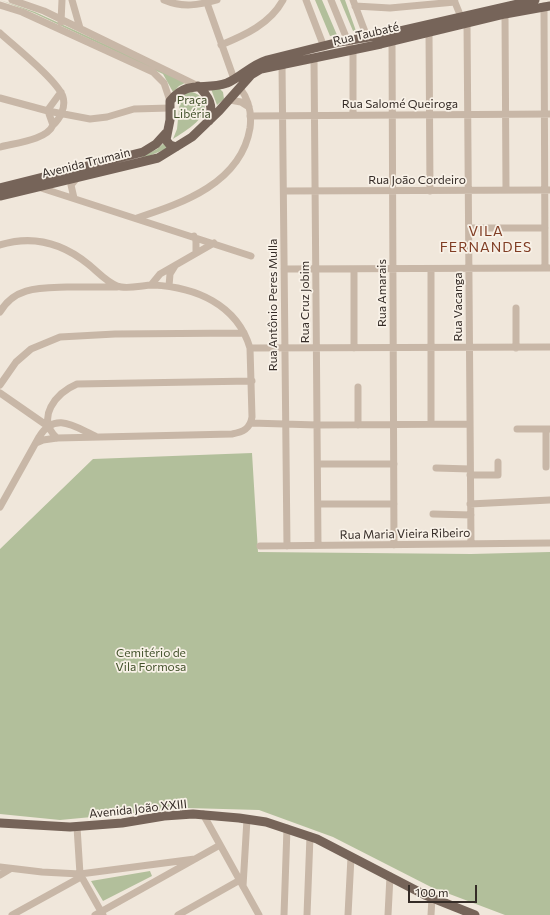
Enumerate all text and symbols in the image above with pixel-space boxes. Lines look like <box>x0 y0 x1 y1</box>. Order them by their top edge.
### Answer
street label: Rua Taubaté <box>332 19 400 49</box>
park label: Praça Libéria <box>173 93 211 121</box>
street label: Rua Salomé Queiroga <box>342 97 458 111</box>
street label: Avenida Trumain <box>40 145 132 181</box>
street label: Rua João Cordeiro <box>368 173 466 187</box>
district label: VILA FERNANDES <box>440 223 532 256</box>
street label: Rua Antônio Peres Mulla <box>266 239 280 371</box>
street label: Rua Amarais <box>375 259 389 327</box>
street label: Rua Cruz Jobim <box>298 261 312 343</box>
street label: Rua Vacanga <box>451 273 465 341</box>
street label: Rua Maria Vieira Ribeiro <box>340 526 470 542</box>
park label: Cemitério de Vila Formosa <box>116 646 186 674</box>
street label: Avenida João XXIII <box>88 797 188 821</box>
scale bar <box>410 877 479 903</box>
text: 100 m <box>415 885 449 899</box>

